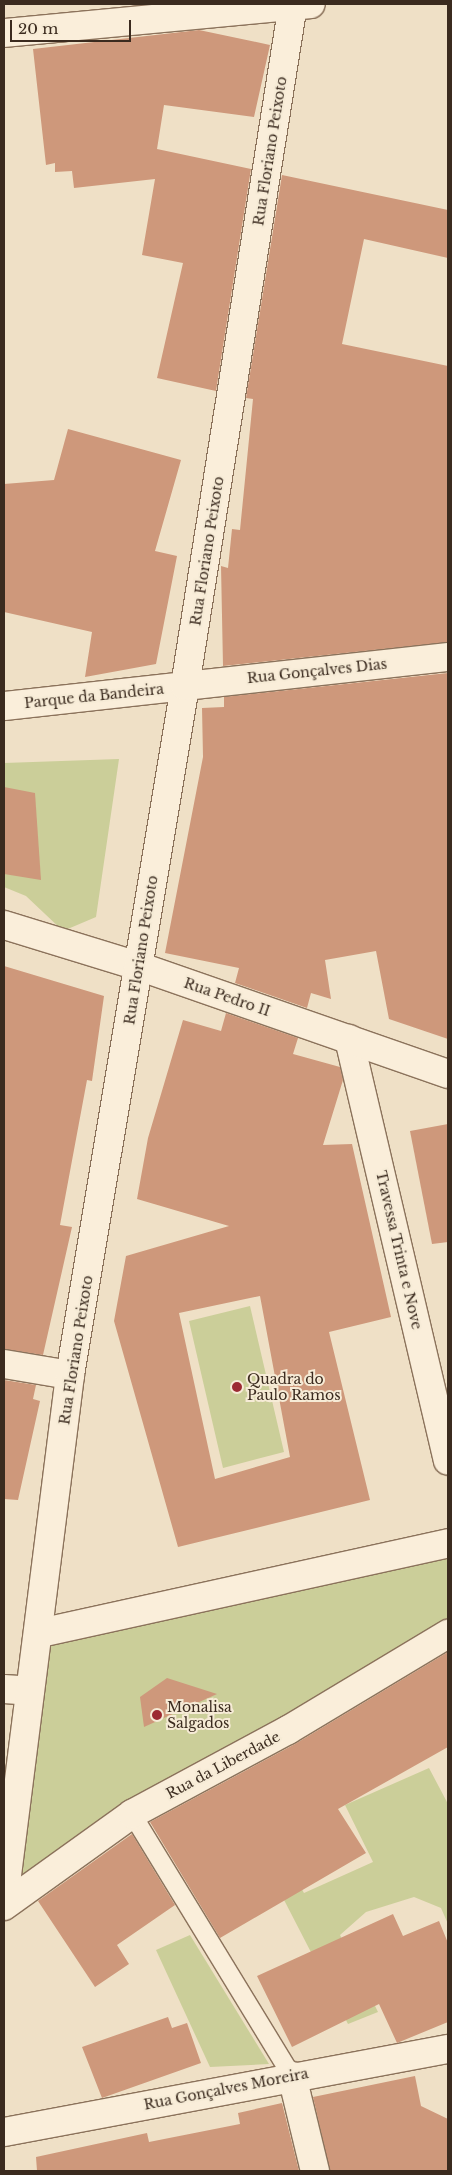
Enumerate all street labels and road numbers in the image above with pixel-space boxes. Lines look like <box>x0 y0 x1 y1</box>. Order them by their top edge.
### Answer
street label: Rua Floriano Peixoto <box>250 75 290 227</box>
street label: Rua Floriano Peixoto <box>187 475 227 627</box>
street label: Rua Gonçalves Dias <box>246 655 388 687</box>
street label: Parque da Bandeira <box>23 680 165 712</box>
street label: Rua Floriano Peixoto <box>121 874 161 1026</box>
street label: Rua Pedro II <box>182 974 272 1020</box>
street label: Travessa Trinta e Nove <box>372 1169 426 1331</box>
street label: Rua Floriano Peixoto <box>56 1274 96 1426</box>
street label: Rua da Liberdade <box>163 1728 283 1802</box>
street label: Rua Gonçalves Moreira <box>142 2065 310 2113</box>

